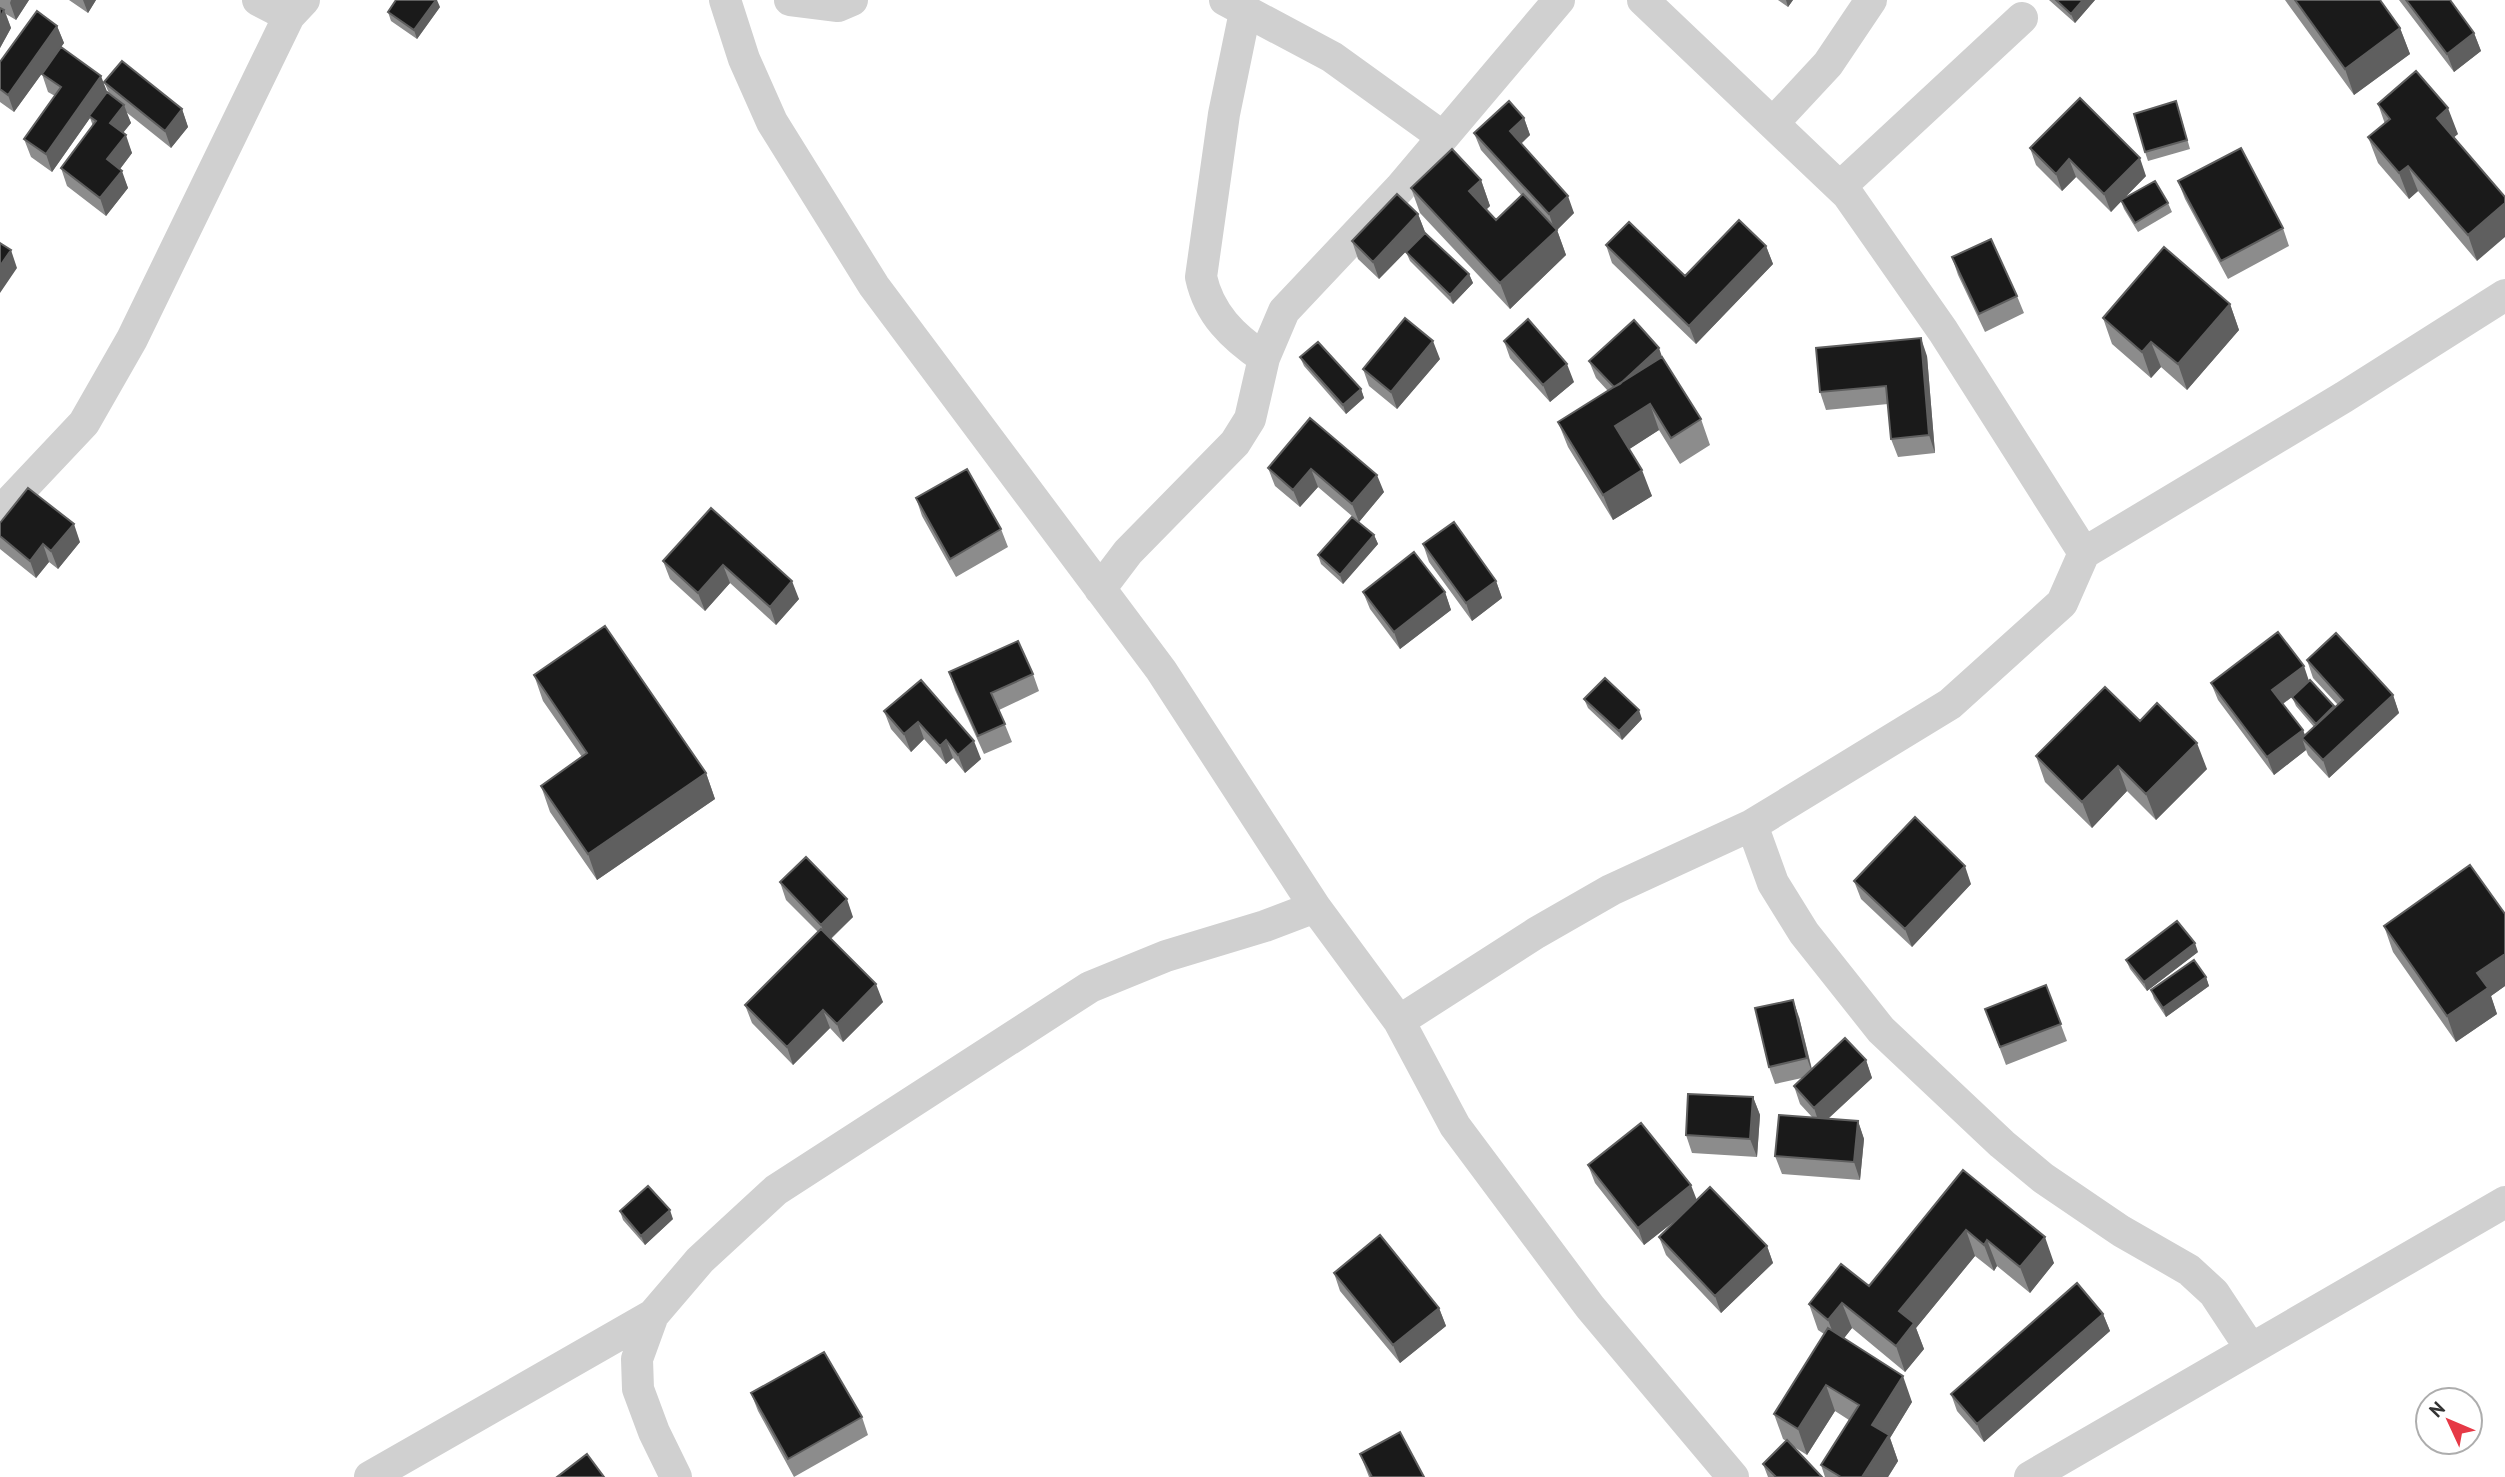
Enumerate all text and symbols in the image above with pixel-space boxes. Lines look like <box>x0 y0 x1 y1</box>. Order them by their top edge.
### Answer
north arrow <box>2414 1386 2484 1456</box>
text: N <box>2424 1396 2450 1422</box>

